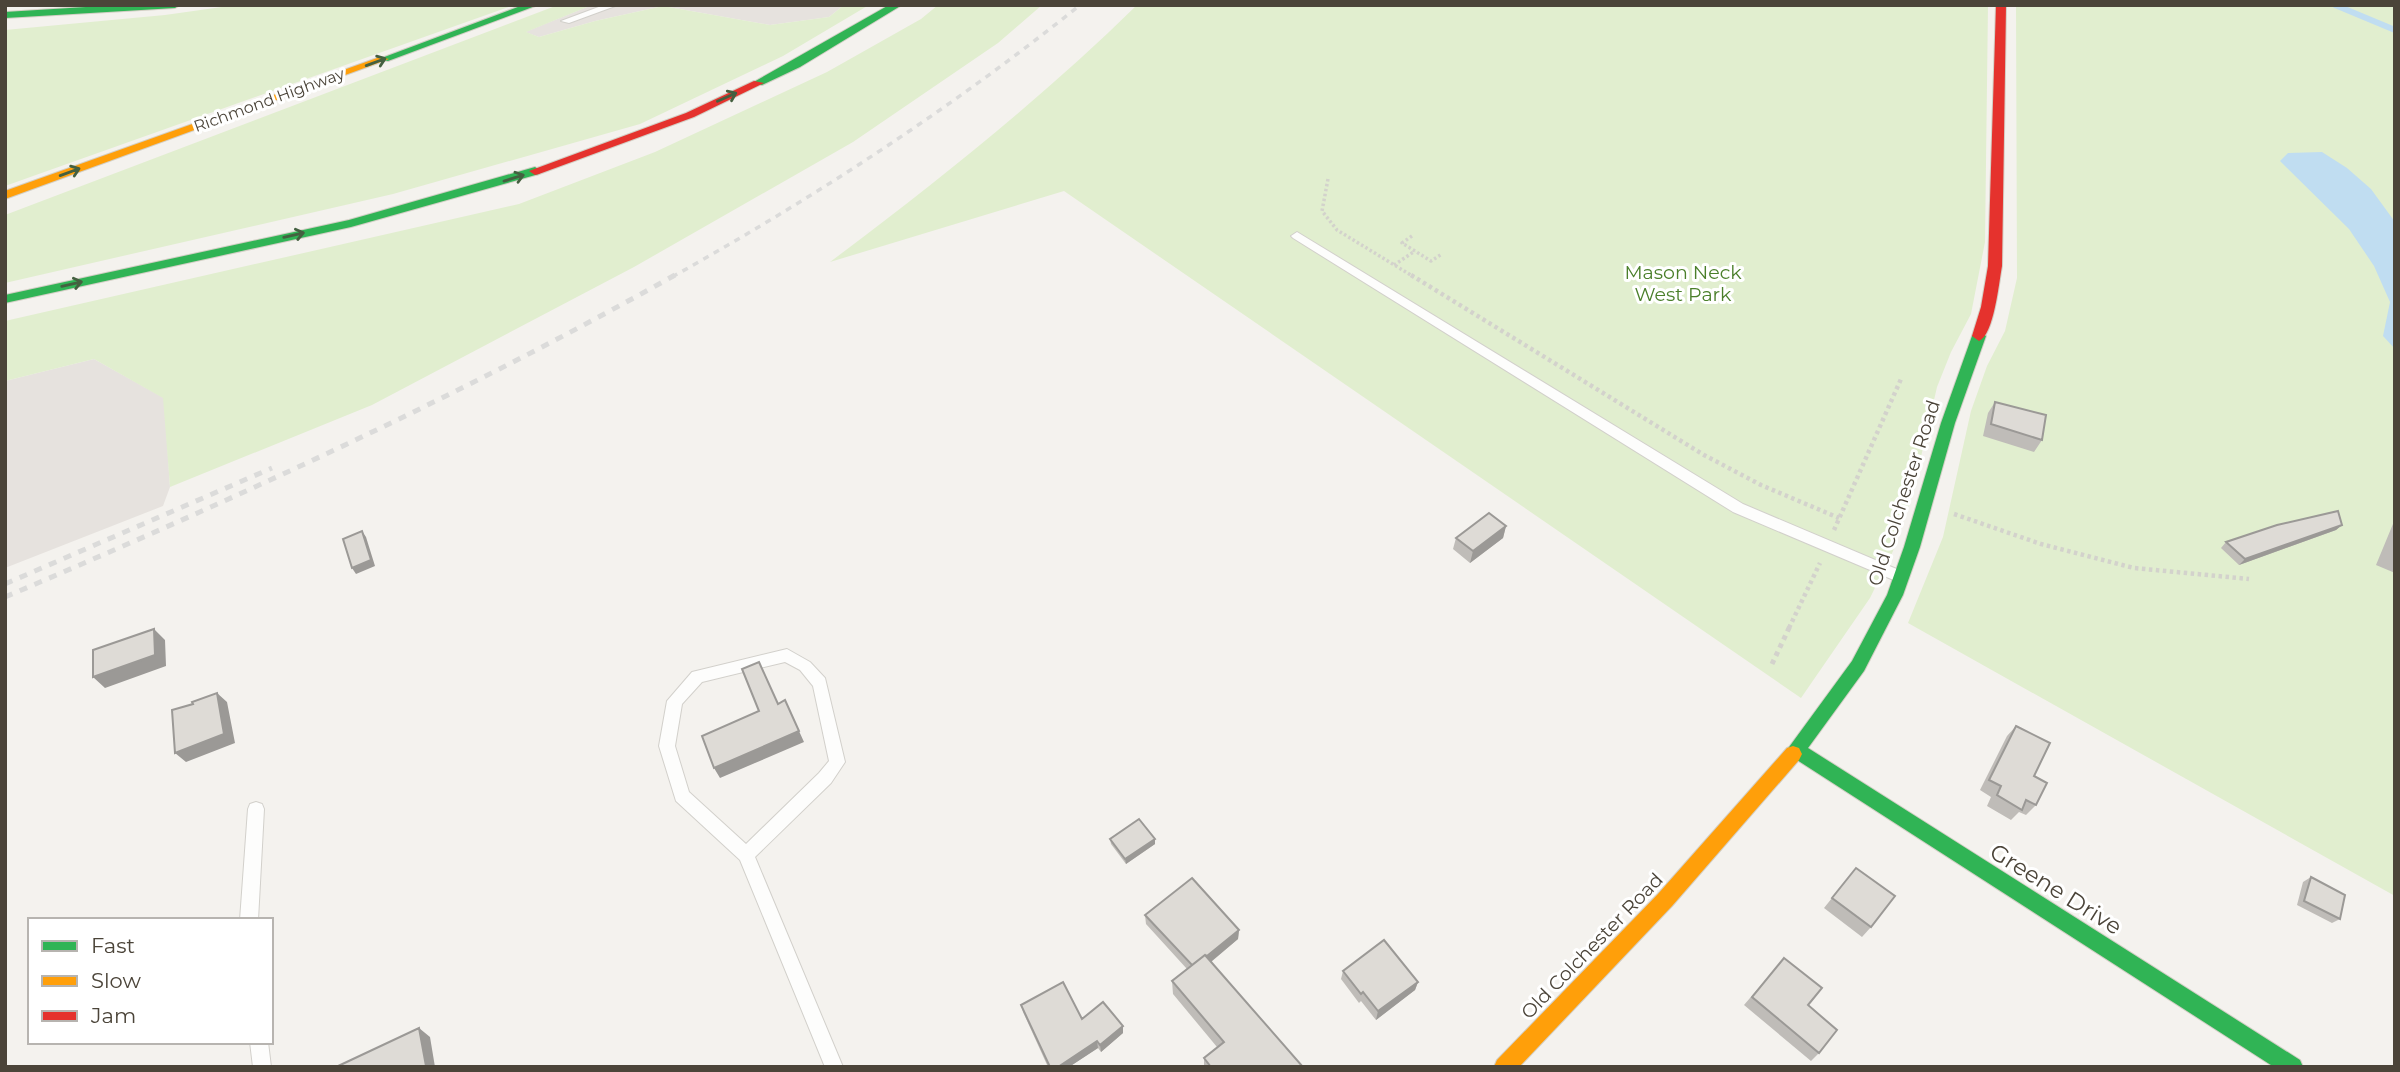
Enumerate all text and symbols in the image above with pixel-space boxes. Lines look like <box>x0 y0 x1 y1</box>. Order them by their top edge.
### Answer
one-way arrow <box>364 55 386 67</box>
street label: Richmond Highway <box>191 64 347 136</box>
one-way arrow <box>716 90 737 103</box>
one-way arrow <box>58 165 80 177</box>
one-way arrow <box>503 170 525 183</box>
one-way arrow <box>282 228 305 241</box>
park label: Mason Neck West Park <box>1624 261 1742 306</box>
one-way arrow <box>60 277 83 291</box>
street label: Old Colchester Road <box>1863 397 1945 589</box>
street label: Greene Drive <box>1985 837 2127 941</box>
street label: Old Colchester Road <box>1516 868 1668 1024</box>
legend <box>28 918 273 1044</box>
text: Fast <box>91 933 135 958</box>
text: Slow <box>91 968 141 993</box>
text: Jam <box>90 1003 136 1028</box>

